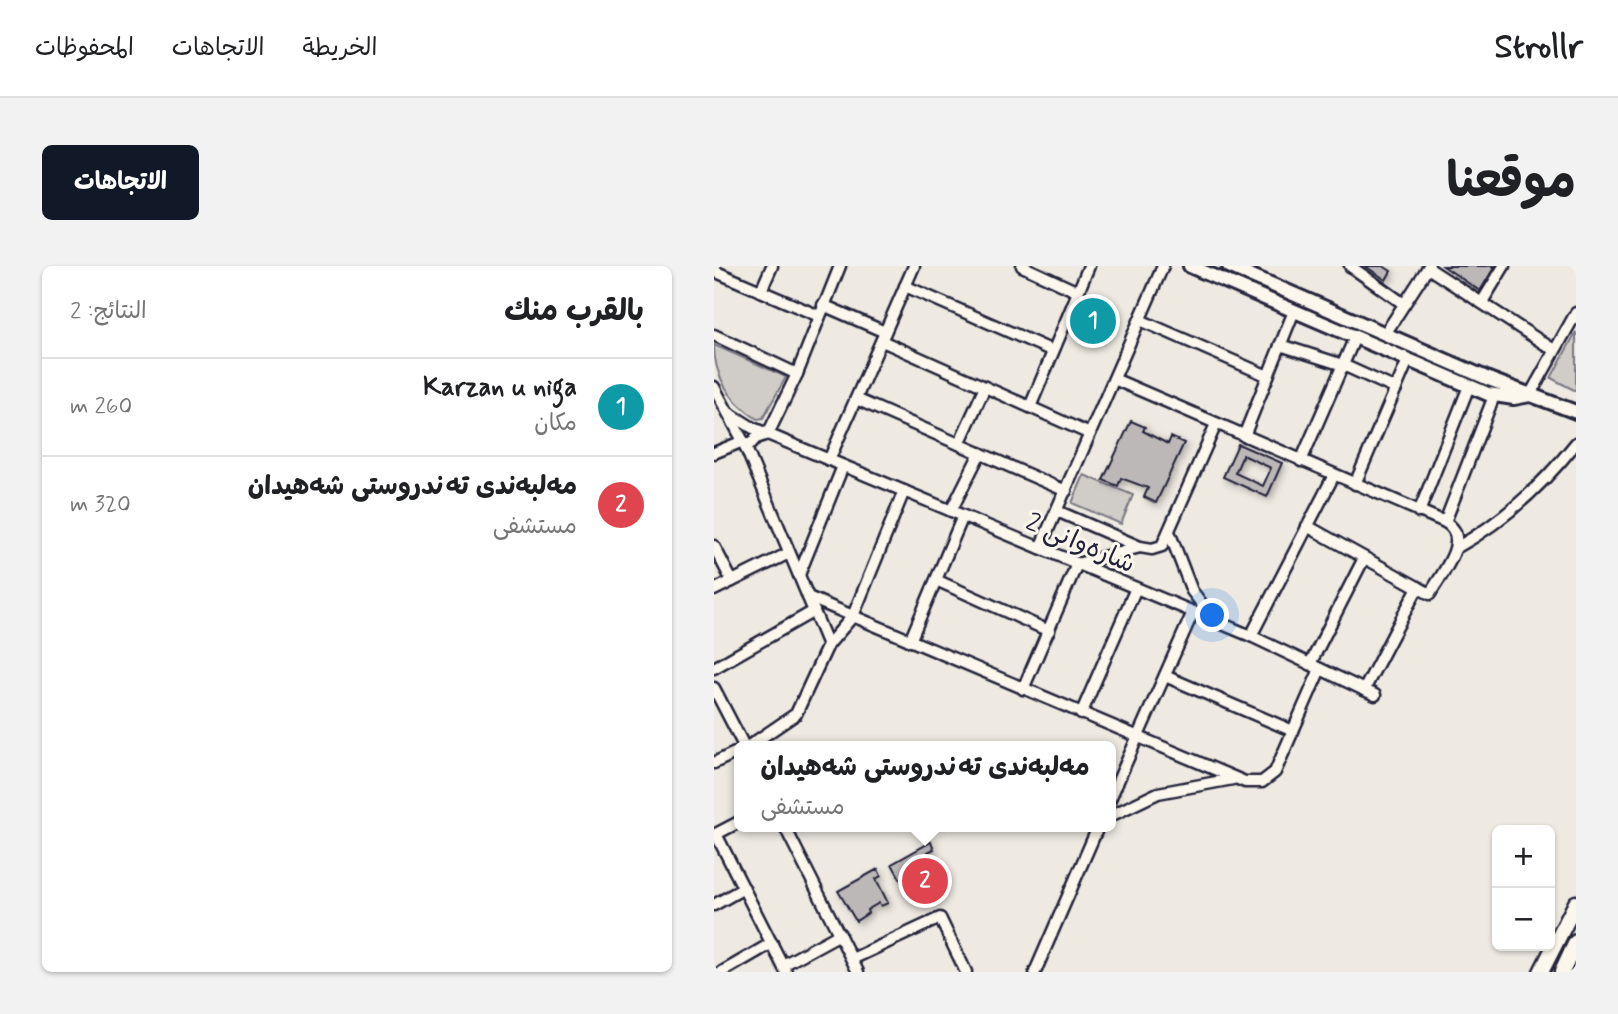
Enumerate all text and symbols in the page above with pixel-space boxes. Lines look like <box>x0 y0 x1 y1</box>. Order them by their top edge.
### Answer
text: Strollr <box>1494 26 1583 70</box>
text: المحفوظات <box>35 33 134 64</box>
text: الاتجاهات <box>172 33 265 64</box>
text: الخريطة <box>303 33 377 64</box>
button: الاتجاهات <box>42 145 199 220</box>
text: موقعنا <box>1446 150 1576 215</box>
text: بالقرب منك <box>504 292 644 331</box>
pin: 1 <box>1070 295 1116 347</box>
text: النتائج: 2 <box>70 297 147 327</box>
text: Karzan u niga <box>423 371 577 405</box>
text: 260 m <box>70 392 132 422</box>
text: 1 <box>616 392 626 422</box>
text: مكان <box>534 409 577 439</box>
text: مەلبەندی تەندروستی شەهیدان <box>248 470 577 504</box>
text: 320 m <box>70 490 131 520</box>
text: 2 <box>615 490 627 520</box>
street label: شارەوانی 2 <box>1020 506 1140 582</box>
text: مستشفى <box>493 512 577 542</box>
your location <box>1195 598 1229 632</box>
popup <box>734 741 1116 832</box>
text: مەلبەندی تەندروستی شەهیدان <box>760 751 1090 785</box>
text: مستشفى <box>760 793 845 823</box>
map controls <box>1492 825 1555 951</box>
button: + <box>1492 825 1555 888</box>
pin: 2 <box>902 855 948 907</box>
button: − <box>1492 888 1555 951</box>

